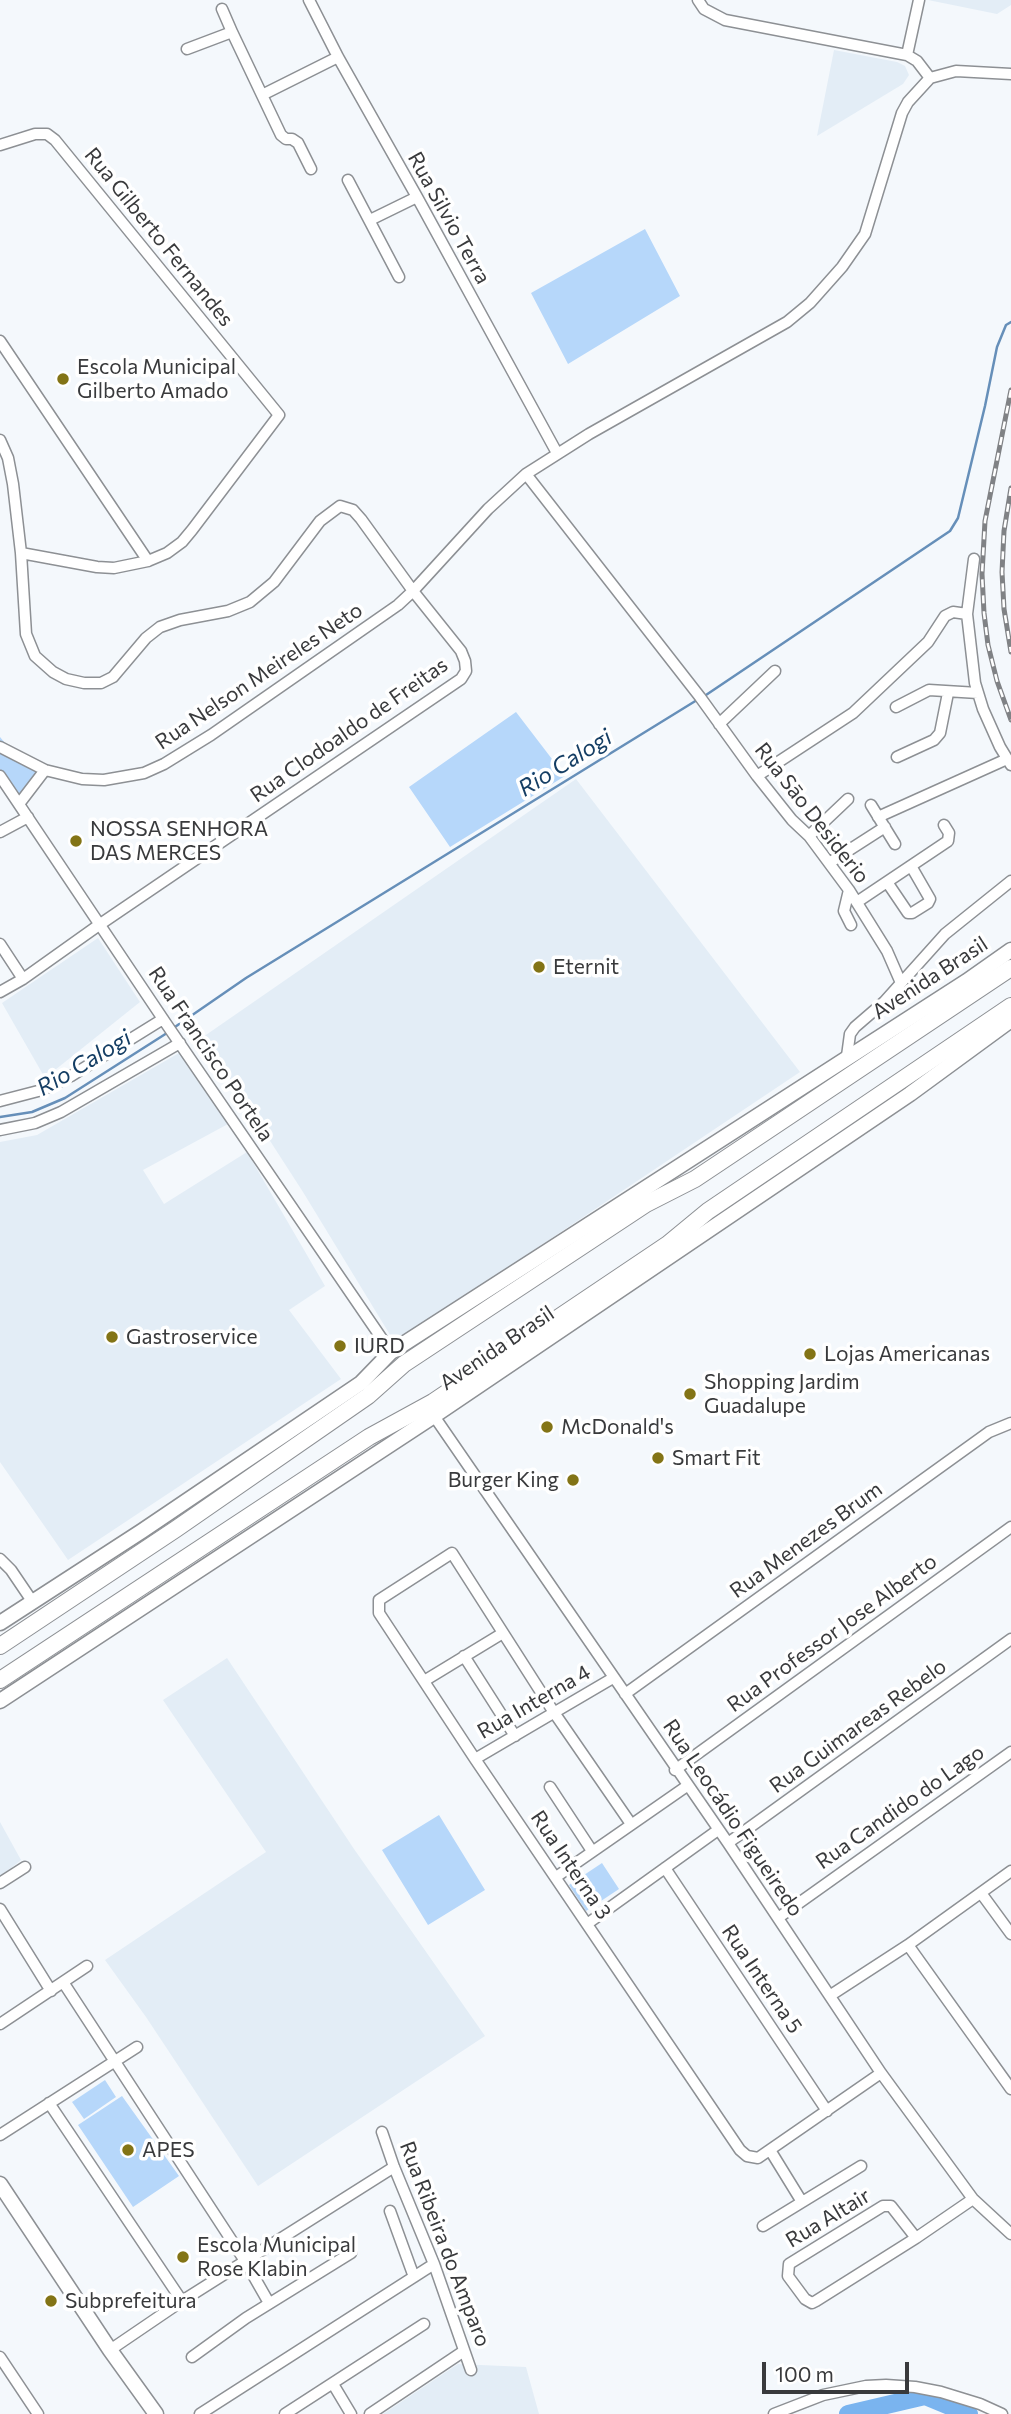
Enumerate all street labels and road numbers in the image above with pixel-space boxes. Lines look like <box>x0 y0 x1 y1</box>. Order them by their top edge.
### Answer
street label: Rua Gilberto Fernandes <box>79 143 239 331</box>
street label: Rua Silvio Terra <box>402 148 496 288</box>
street label: Rua Nelson Meireles Neto <box>151 597 367 755</box>
street label: Rua Clodoaldo de Freitas <box>245 652 453 808</box>
street label: Rua Sāo Desiderio <box>749 738 875 888</box>
street label: Avenida Brasil <box>867 931 993 1025</box>
street label: Rua Francisco Portela <box>143 962 279 1146</box>
street label: Avenida Brasil <box>435 1300 559 1396</box>
street label: Rua Menezes Brum <box>725 1476 887 1604</box>
street label: Rua Professor Jose Alberto <box>722 1548 942 1718</box>
street label: Rua Guimareas Rebelo <box>765 1653 951 1799</box>
street label: Rua Interna 4 <box>473 1660 595 1744</box>
street label: Rua Leocádio Figueiredo <box>658 1715 808 1921</box>
street label: Rua Candido do Lago <box>811 1739 989 1875</box>
street label: Rua Interna 3 <box>525 1806 617 1924</box>
street label: Rua Interna 5 <box>716 1920 808 2038</box>
street label: Rua Ribeira do Amparo <box>394 2138 496 2350</box>
street label: Rua Altair <box>781 2183 875 2253</box>

